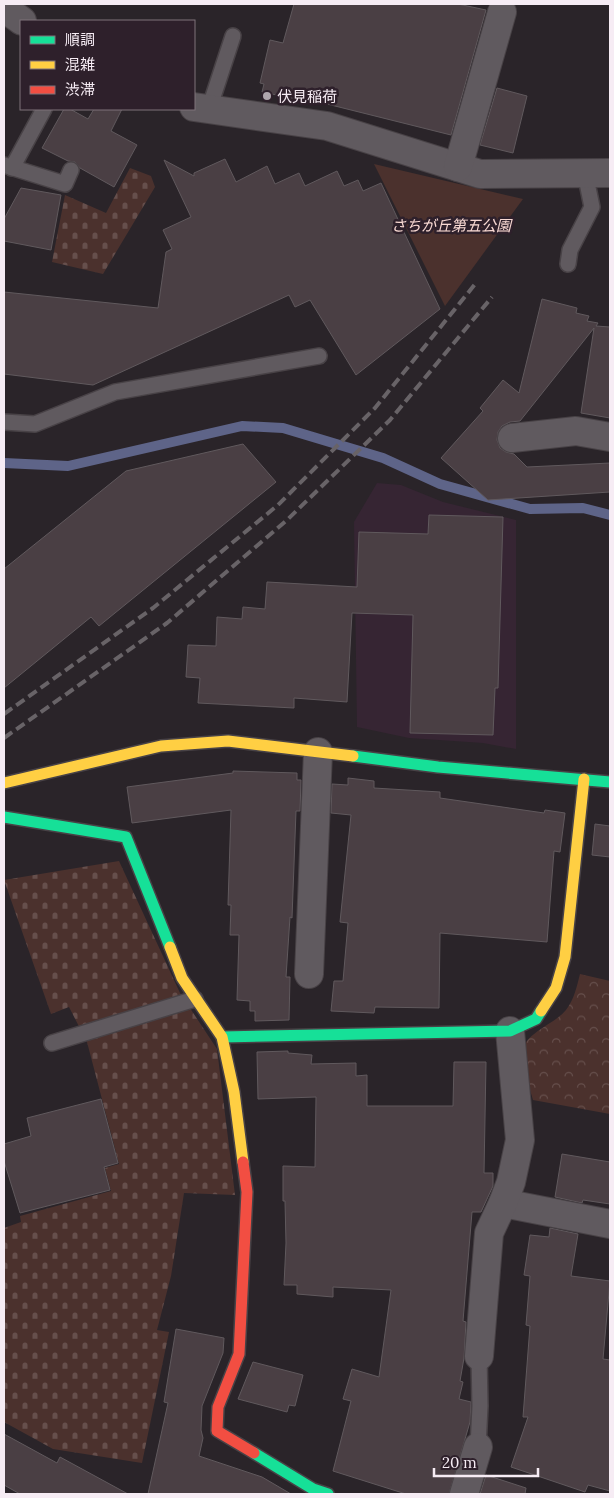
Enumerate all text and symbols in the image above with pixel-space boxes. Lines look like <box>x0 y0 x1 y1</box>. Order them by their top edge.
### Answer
legend <box>20 20 195 110</box>
text: 順調 <box>65 30 95 49</box>
text: 混雑 <box>65 55 95 74</box>
text: 渋滞 <box>65 80 95 99</box>
place label: 伏見稲荷 <box>277 87 337 106</box>
marker: 伏見稲荷 <box>261 90 273 102</box>
park label: さちが丘第五公園 <box>391 216 513 235</box>
scale bar <box>434 1446 538 1478</box>
text: 20 m <box>442 1453 477 1472</box>

